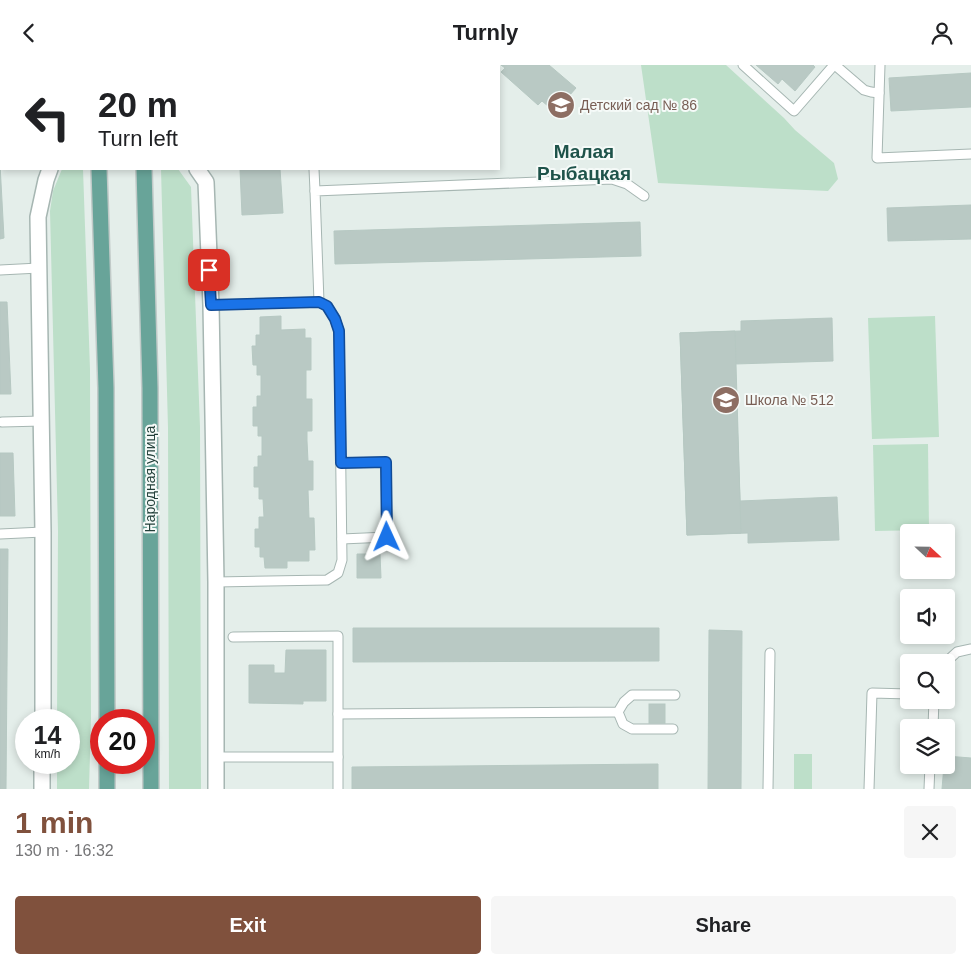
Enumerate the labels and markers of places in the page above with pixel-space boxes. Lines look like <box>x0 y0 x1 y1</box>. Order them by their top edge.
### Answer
school or university icon: Детский сад № 86 <box>546 90 576 120</box>
place label: Детский сад № 86 <box>580 97 697 113</box>
pin <box>188 249 230 291</box>
school or university icon: Школа № 512 <box>711 385 741 415</box>
place label: Школа № 512 <box>745 392 834 408</box>

